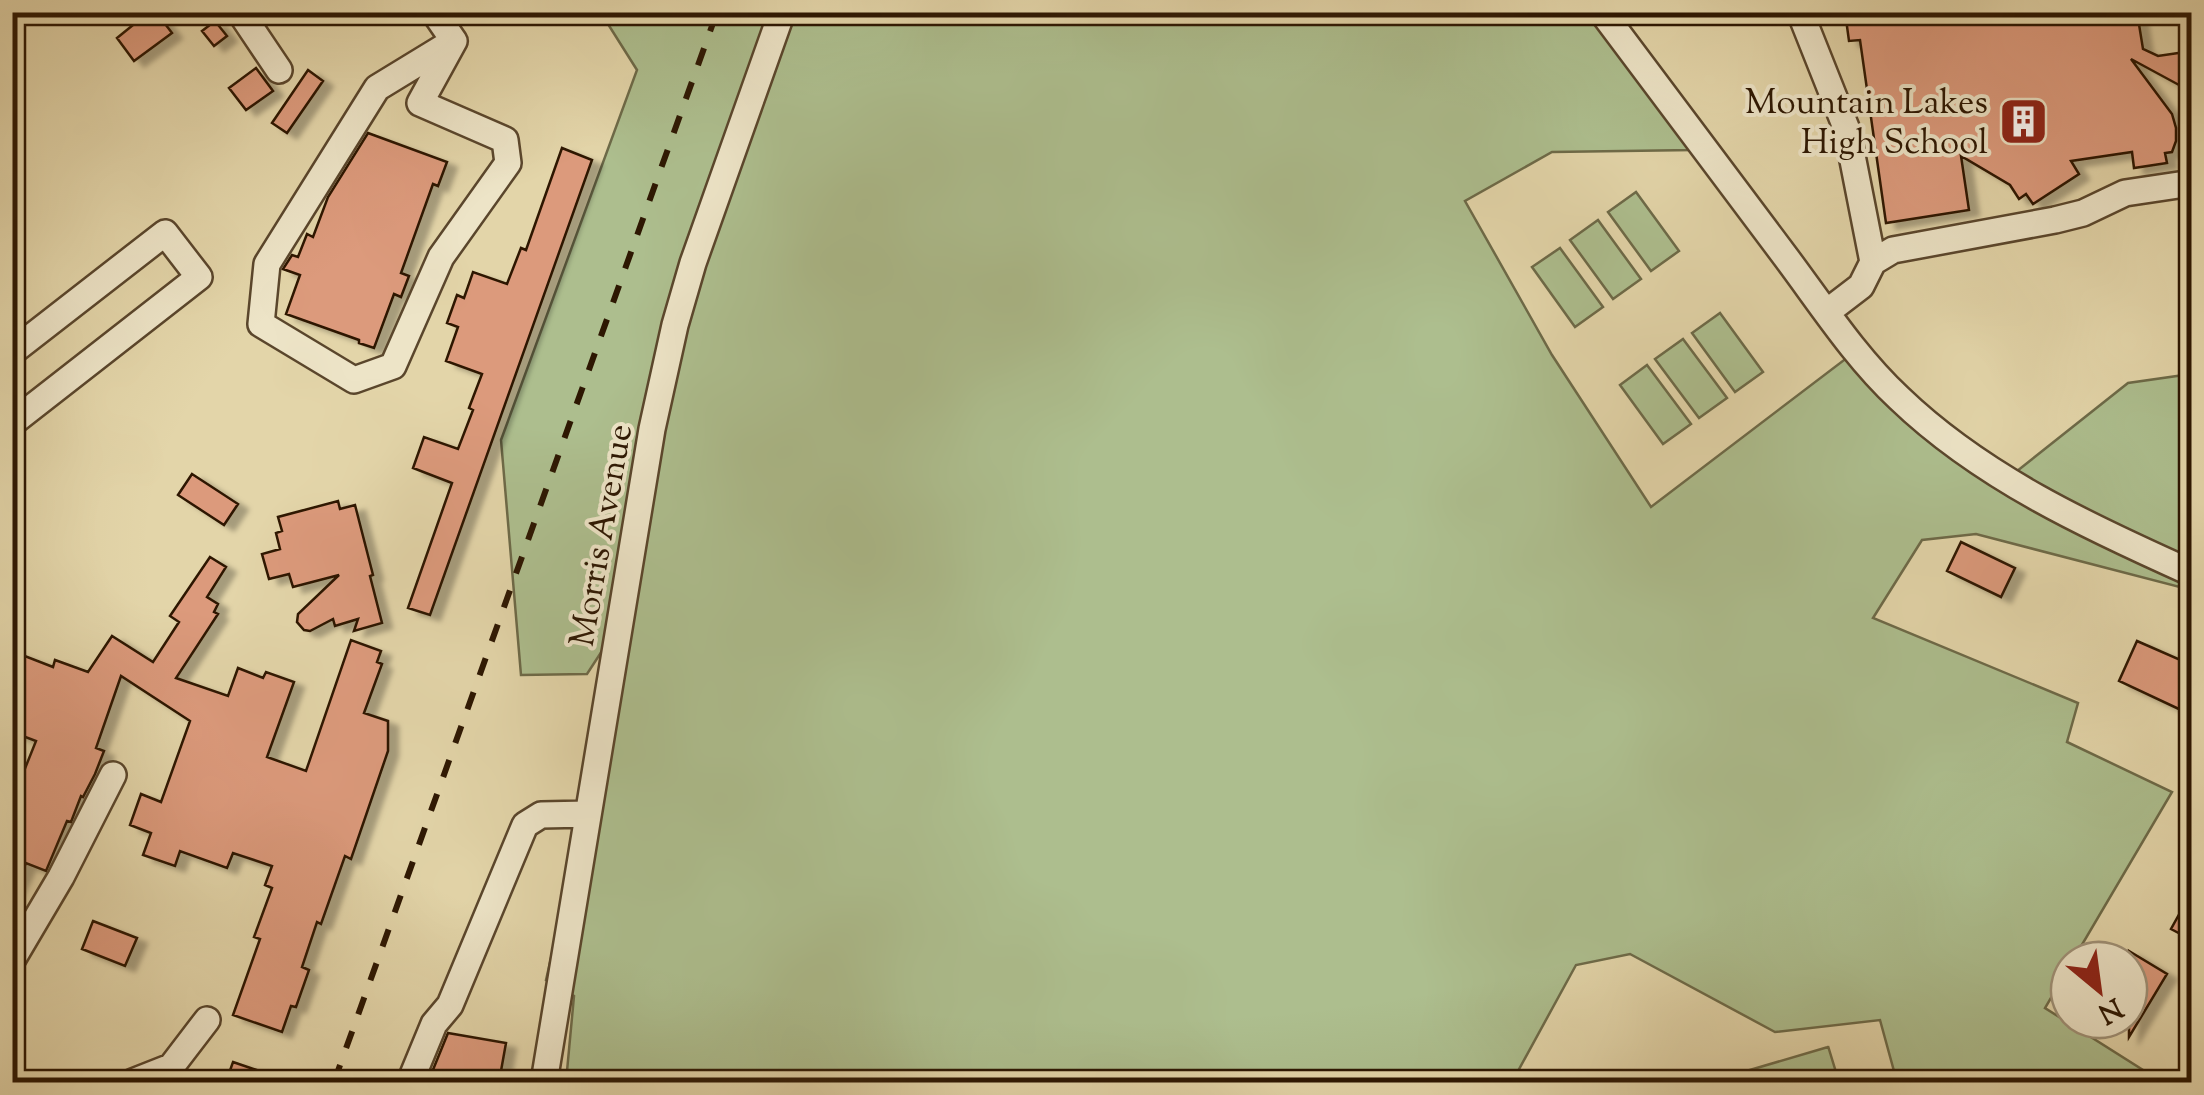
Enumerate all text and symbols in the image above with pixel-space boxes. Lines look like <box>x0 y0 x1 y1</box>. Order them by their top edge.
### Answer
place label: Mountain Lakes High School <box>1745 79 1988 170</box>
building icon: Mountain Lakes High School <box>1997 95 2049 147</box>
street label: Morris Avenue <box>559 420 648 651</box>
north arrow <box>2049 940 2149 1040</box>
text: N <box>2090 986 2129 1032</box>

